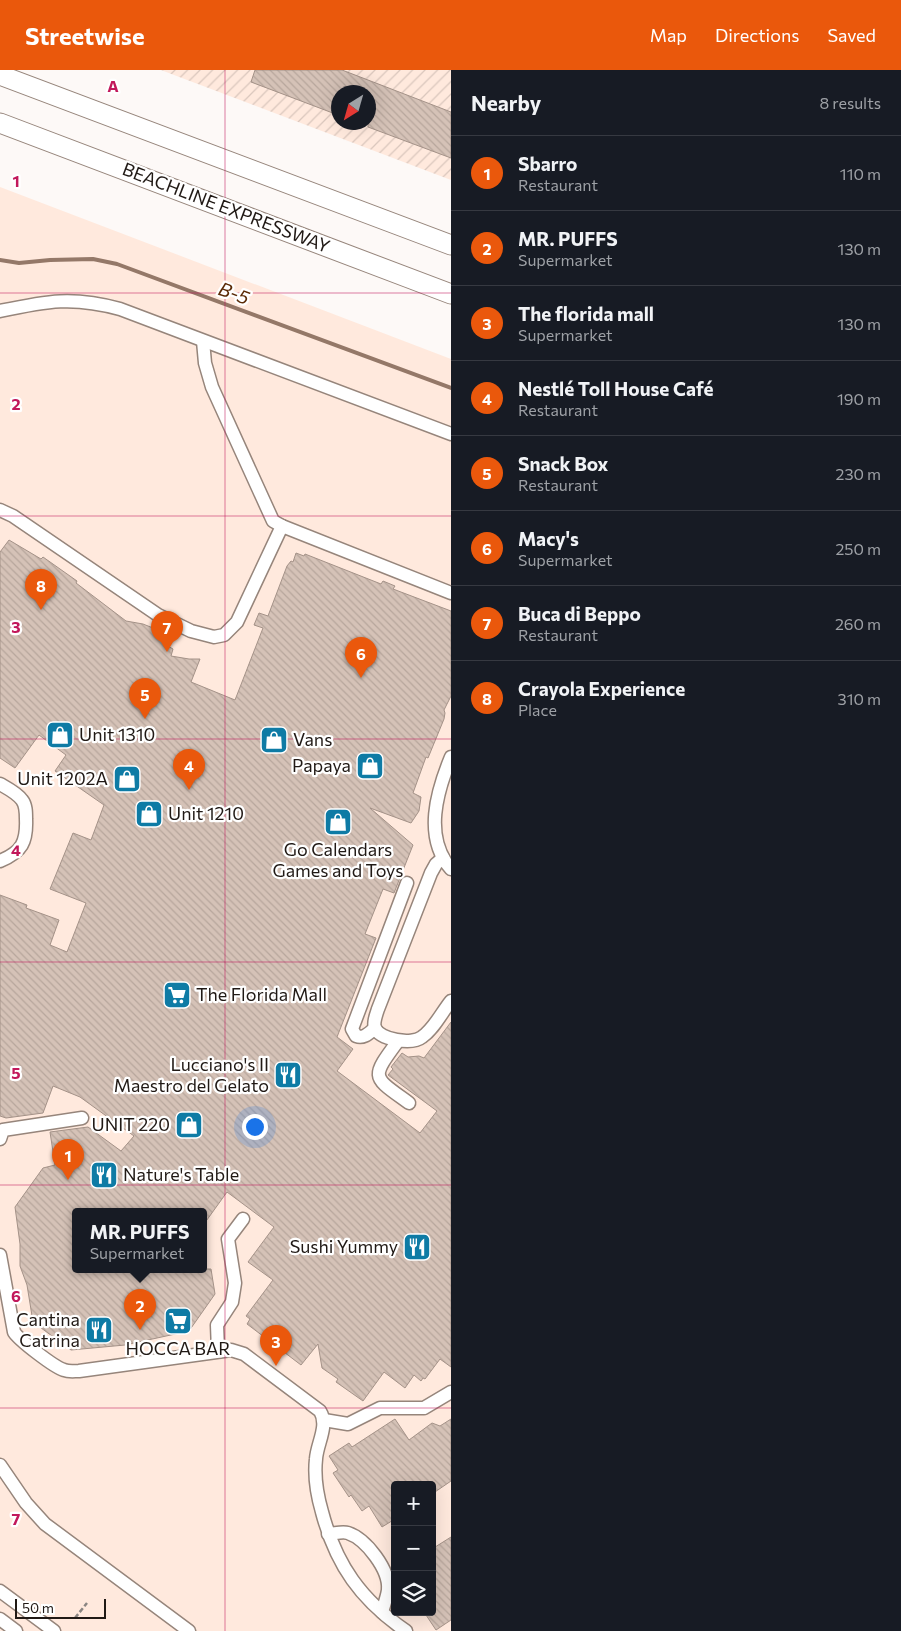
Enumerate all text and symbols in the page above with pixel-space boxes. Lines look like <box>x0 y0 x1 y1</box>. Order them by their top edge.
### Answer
text: Streetwise <box>25 21 145 50</box>
text: Map <box>650 24 687 46</box>
text: Directions <box>715 24 799 46</box>
text: Saved <box>827 24 876 46</box>
text: A <box>107 76 119 95</box>
north arrow <box>331 85 376 130</box>
text: Nearby <box>471 90 541 115</box>
text: 8 results <box>820 93 881 112</box>
text: Sbarro <box>518 152 577 175</box>
street label: BEACHLINE EXPRESSWAY <box>120 157 333 257</box>
text: 1 <box>483 164 491 183</box>
text: 110 m <box>840 164 881 183</box>
text: 1 <box>12 171 20 190</box>
text: Restaurant <box>518 175 598 194</box>
text: MR. PUFFS <box>518 227 618 250</box>
text: 2 <box>482 239 492 258</box>
text: 130 m <box>838 239 881 258</box>
text: Supermarket <box>518 250 613 269</box>
water label: B-5 <box>216 276 253 309</box>
text: The florida mall <box>518 302 654 325</box>
text: 3 <box>482 314 492 333</box>
text: 130 m <box>838 314 881 333</box>
text: Supermarket <box>518 325 613 344</box>
text: Nestlé Toll House Café <box>518 377 713 400</box>
text: 4 <box>482 389 492 408</box>
text: 190 m <box>837 389 881 408</box>
text: 2 <box>11 394 21 413</box>
text: Restaurant <box>518 400 598 419</box>
text: Snack Box <box>518 452 608 475</box>
text: 5 <box>482 464 492 483</box>
text: 230 m <box>836 464 881 483</box>
text: Restaurant <box>518 475 598 494</box>
text: Macy's <box>518 527 579 550</box>
text: 6 <box>482 539 492 558</box>
text: 250 m <box>835 539 881 558</box>
text: Supermarket <box>518 550 613 569</box>
pin: 8 <box>25 569 57 610</box>
text: Buca di Beppo <box>518 602 641 625</box>
pin: 7 <box>151 611 183 652</box>
text: 7 <box>483 614 491 633</box>
text: 260 m <box>835 614 881 633</box>
text: 3 <box>11 617 21 636</box>
text: Restaurant <box>518 625 598 644</box>
pin: 6 <box>345 637 377 678</box>
text: Crayola Experience <box>518 677 685 700</box>
pin: 5 <box>129 678 161 719</box>
text: 8 <box>482 689 492 708</box>
text: 310 m <box>838 689 881 708</box>
text: Place <box>518 700 557 719</box>
shop icon: Unit 1310 <box>45 720 75 750</box>
place label: Unit 1310 <box>79 723 155 745</box>
shop icon: Vans <box>259 725 289 755</box>
place label: Vans <box>293 728 332 750</box>
pin: 4 <box>173 749 205 790</box>
shop icon: Papaya <box>355 751 385 781</box>
place label: Papaya <box>292 754 351 776</box>
shop icon: Unit 1202A <box>112 764 142 794</box>
place label: Unit 1202A <box>17 767 108 789</box>
shop icon: Unit 1210 <box>134 799 164 829</box>
place label: Unit 1210 <box>168 802 244 824</box>
shop icon: Go Calendars Games and Toys <box>323 807 353 837</box>
place label: Go Calendars Games and Toys <box>272 838 404 881</box>
text: 4 <box>11 840 21 859</box>
supermarket icon: The Florida Mall <box>162 980 192 1010</box>
place label: The Florida Mall <box>196 983 327 1005</box>
place label: Lucciano's II Maestro del Gelato <box>114 1053 269 1096</box>
restaurant icon: Lucciano's II Maestro del Gelato <box>273 1060 303 1090</box>
text: 5 <box>11 1063 21 1082</box>
shop icon: UNIT 220 <box>174 1110 204 1140</box>
place label: UNIT 220 <box>92 1113 170 1135</box>
your location <box>242 1114 268 1140</box>
pin: 1 <box>52 1139 84 1180</box>
restaurant icon: Nature's Table <box>89 1160 119 1190</box>
place label: Nature's Table <box>123 1163 239 1185</box>
popup <box>72 1208 207 1273</box>
text: MR. PUFFS <box>90 1220 189 1243</box>
restaurant icon: Sushi Yummy <box>402 1232 432 1262</box>
place label: Sushi Yummy <box>290 1235 398 1257</box>
text: Supermarket <box>90 1243 184 1262</box>
text: 6 <box>11 1286 21 1305</box>
pin: 2 <box>124 1289 156 1330</box>
supermarket icon: HOCCA BAR <box>163 1306 193 1336</box>
place label: Cantina Catrina <box>16 1308 80 1351</box>
restaurant icon: Cantina Catrina <box>84 1315 114 1345</box>
pin: 3 <box>260 1325 292 1366</box>
place label: HOCCA BAR <box>126 1337 230 1359</box>
map controls <box>391 1481 436 1616</box>
button: + <box>391 1481 436 1526</box>
text: 7 <box>12 1509 21 1528</box>
button: − <box>391 1526 436 1571</box>
button: layers <box>391 1571 436 1616</box>
scale bar <box>15 1596 106 1619</box>
text: 50 m <box>22 1599 54 1616</box>

